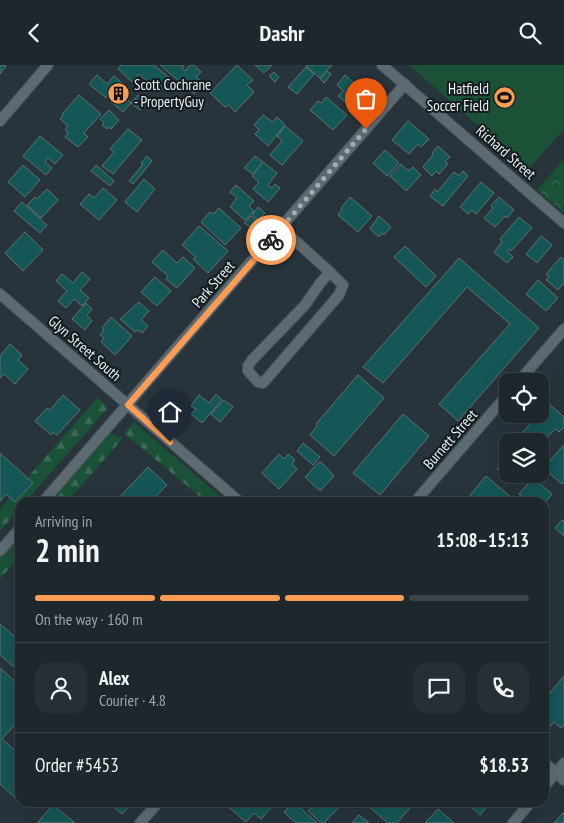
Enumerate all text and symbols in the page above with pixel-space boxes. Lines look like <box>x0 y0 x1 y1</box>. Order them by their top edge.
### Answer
icon: back <box>20 19 48 47</box>
text: Dashr <box>260 19 304 47</box>
icon: search <box>516 19 544 47</box>
place label: Scott Cochrane - PropertyGuy <box>134 75 211 111</box>
pin <box>345 78 387 129</box>
place label: Hatfield Soccer Field <box>427 79 489 115</box>
building icon: Scott Cochrane - PropertyGuy <box>106 81 130 105</box>
icon: bag <box>352 85 380 113</box>
sports icon: Hatfield Soccer Field <box>493 85 517 109</box>
street label: Richard Street <box>472 121 540 183</box>
courier <box>246 215 296 265</box>
icon: bike <box>257 226 285 254</box>
street label: Park Street <box>187 257 239 311</box>
street label: Glyn Street South <box>45 311 125 385</box>
map controls <box>499 373 549 483</box>
button: locate <box>499 373 549 423</box>
pin <box>149 391 191 442</box>
icon: home <box>156 398 184 426</box>
street label: Burnett Street <box>419 405 481 473</box>
button: layers <box>499 433 549 483</box>
text: Arriving in <box>35 511 92 531</box>
text: 15:08–15:13 <box>436 528 529 552</box>
text: 2 min <box>35 529 100 571</box>
text: On the way · 160 m <box>35 609 143 629</box>
button: person <box>35 662 87 714</box>
button: chat <box>413 662 465 714</box>
button: phone <box>477 662 529 714</box>
text: Alex <box>99 666 129 690</box>
text: Courier · 4.8 <box>99 690 166 710</box>
text: Order #5453 <box>35 753 119 777</box>
text: $18.53 <box>480 753 529 777</box>

